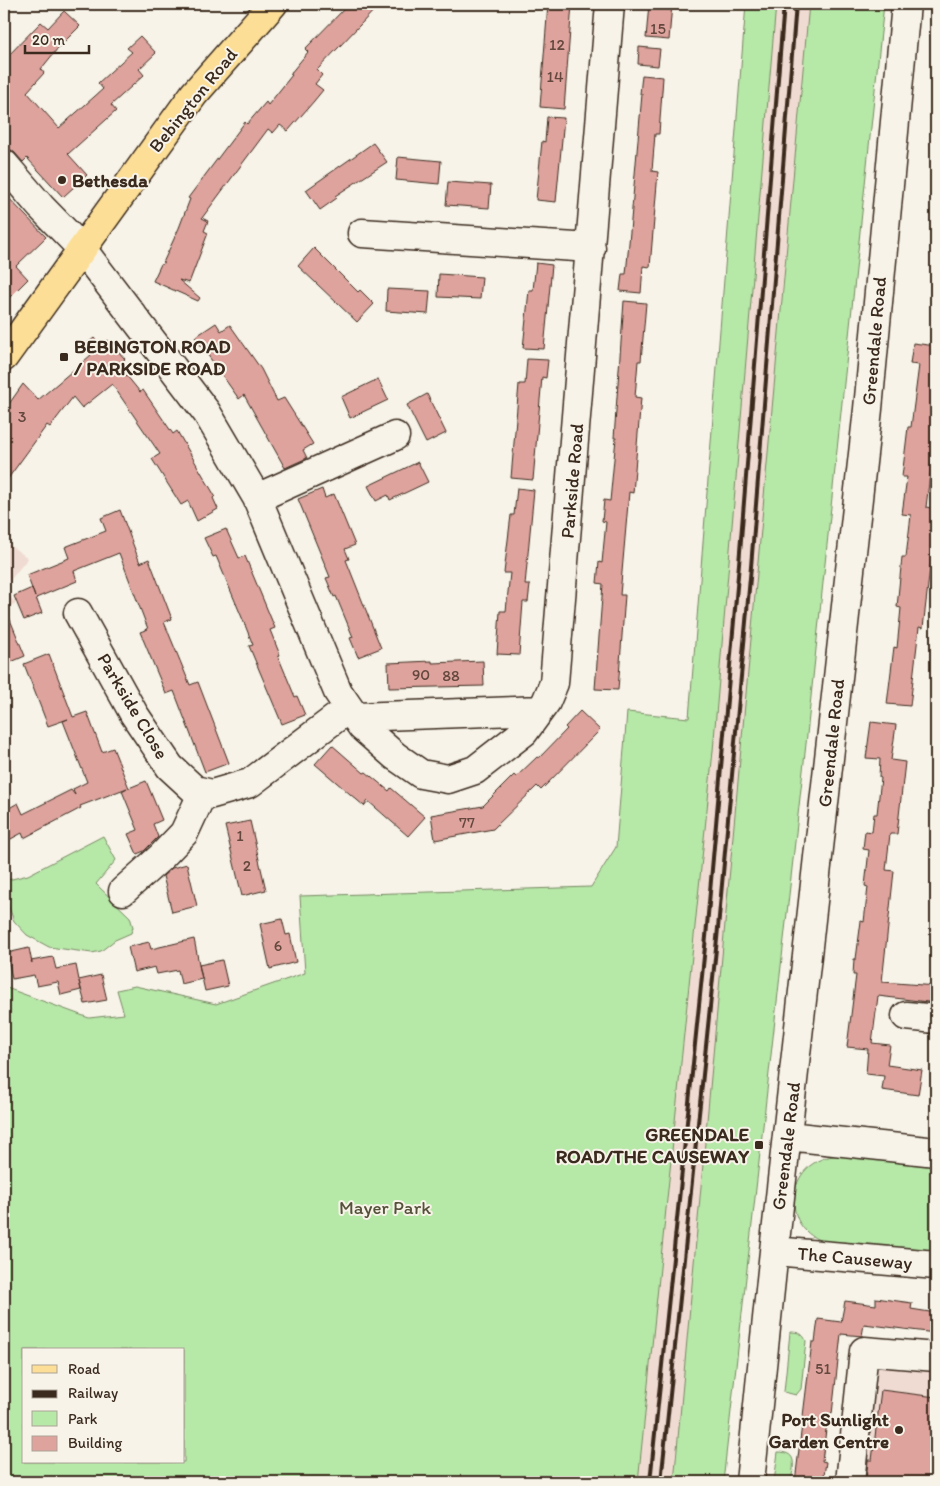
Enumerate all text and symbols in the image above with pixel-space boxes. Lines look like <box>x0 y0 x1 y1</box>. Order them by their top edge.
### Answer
house number: 15 <box>650 19 666 38</box>
scale bar <box>25 22 89 54</box>
text: 20 m <box>32 31 66 49</box>
house number: 12 <box>549 35 566 54</box>
street label: Bebington Road <box>144 43 243 157</box>
house number: 14 <box>546 67 564 86</box>
place label: Bethesda <box>72 169 148 192</box>
marker: Bethesda <box>56 174 68 186</box>
street label: Greendale Road <box>857 276 891 406</box>
place label: BEBINGTON ROAD / PARKSIDE ROAD <box>73 335 231 380</box>
marker: BEBINGTON ROAD / PARKSIDE ROAD <box>58 351 70 363</box>
house number: 3 <box>18 407 27 426</box>
street label: Parkside Road <box>556 423 588 539</box>
street label: Parkside Close <box>92 649 174 763</box>
house number: 90 <box>412 665 430 684</box>
house number: 88 <box>442 666 460 685</box>
street label: Greendale Road <box>813 678 849 808</box>
house number: 77 <box>459 813 475 832</box>
house number: 1 <box>236 826 244 845</box>
house number: 2 <box>243 856 252 875</box>
house number: 6 <box>274 936 282 955</box>
street label: Greendale Road <box>767 1081 805 1211</box>
place label: GREENDALE ROAD/THE CAUSEWAY <box>556 1123 750 1168</box>
marker: GREENDALE ROAD/THE CAUSEWAY <box>753 1139 765 1151</box>
park label: Mayer Park <box>339 1196 431 1219</box>
street label: The Causeway <box>797 1242 913 1274</box>
legend <box>22 1348 185 1464</box>
house number: 51 <box>815 1359 831 1378</box>
text: Road <box>68 1360 101 1378</box>
text: Railway <box>68 1384 118 1402</box>
place label: Port Sunlight Garden Centre <box>768 1408 889 1453</box>
text: Park <box>68 1410 98 1428</box>
marker: Port Sunlight Garden Centre <box>893 1424 905 1436</box>
text: Building <box>68 1434 122 1452</box>

